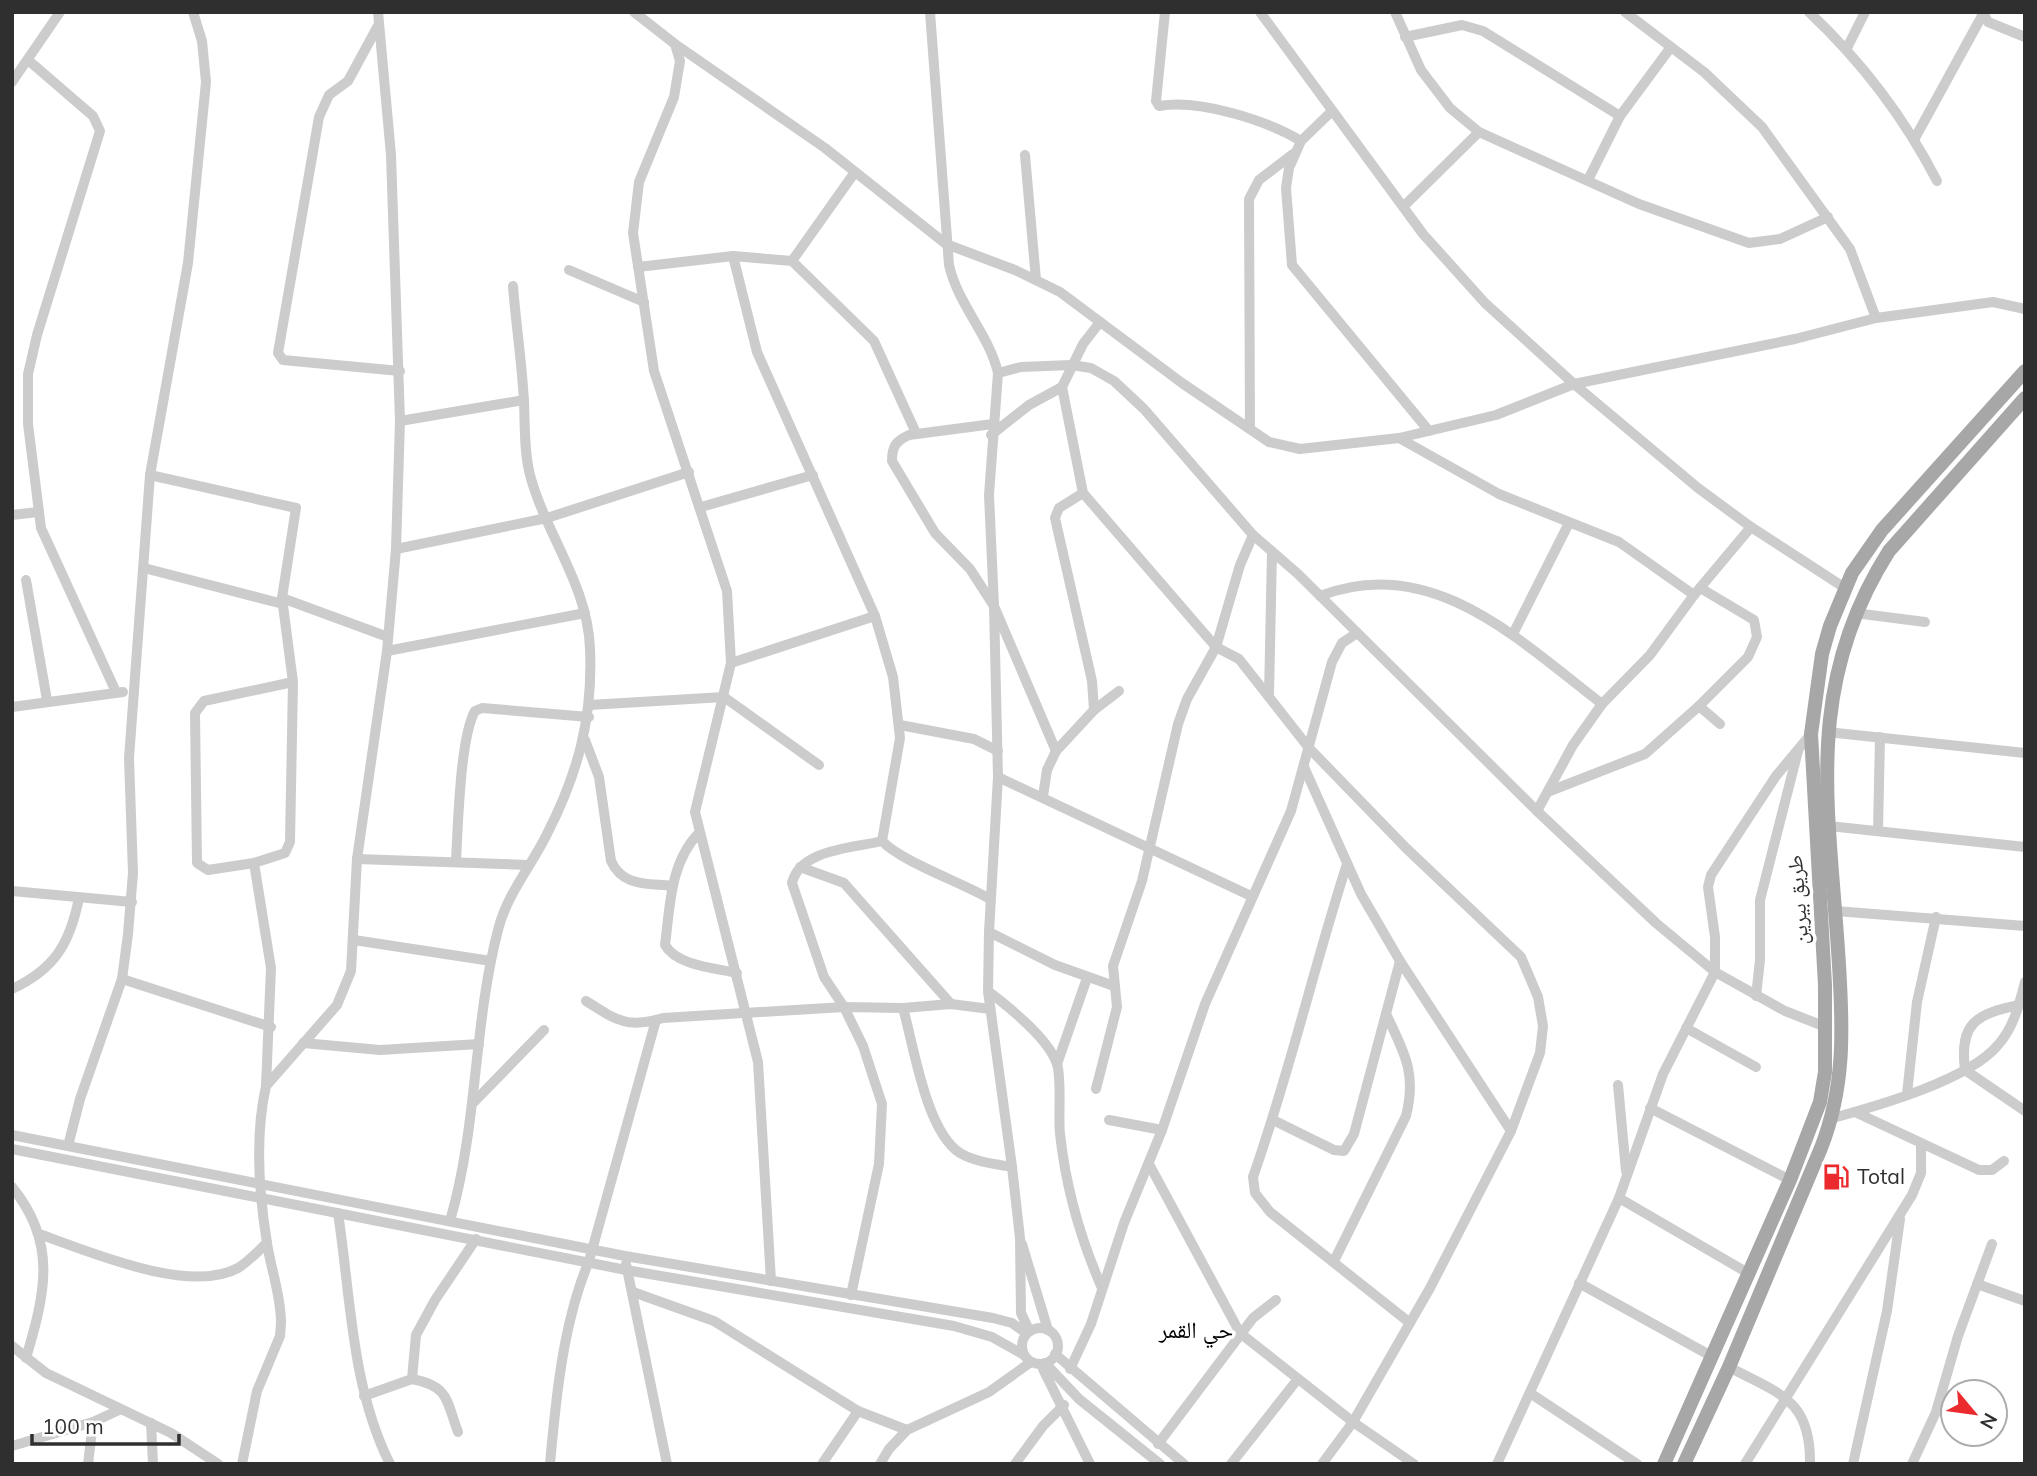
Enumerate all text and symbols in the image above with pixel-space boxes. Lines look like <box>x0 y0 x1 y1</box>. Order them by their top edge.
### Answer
street label: طريق بيرين <box>1781 854 1814 946</box>
fuel station icon: Total <box>1821 1162 1851 1192</box>
place label: Total <box>1857 1163 1905 1189</box>
district label: حي القمر <box>1158 1315 1233 1349</box>
north arrow <box>1939 1378 2009 1448</box>
scale bar <box>32 1402 178 1446</box>
text: N <box>1975 1409 2003 1433</box>
text: 100 m <box>42 1413 104 1439</box>

